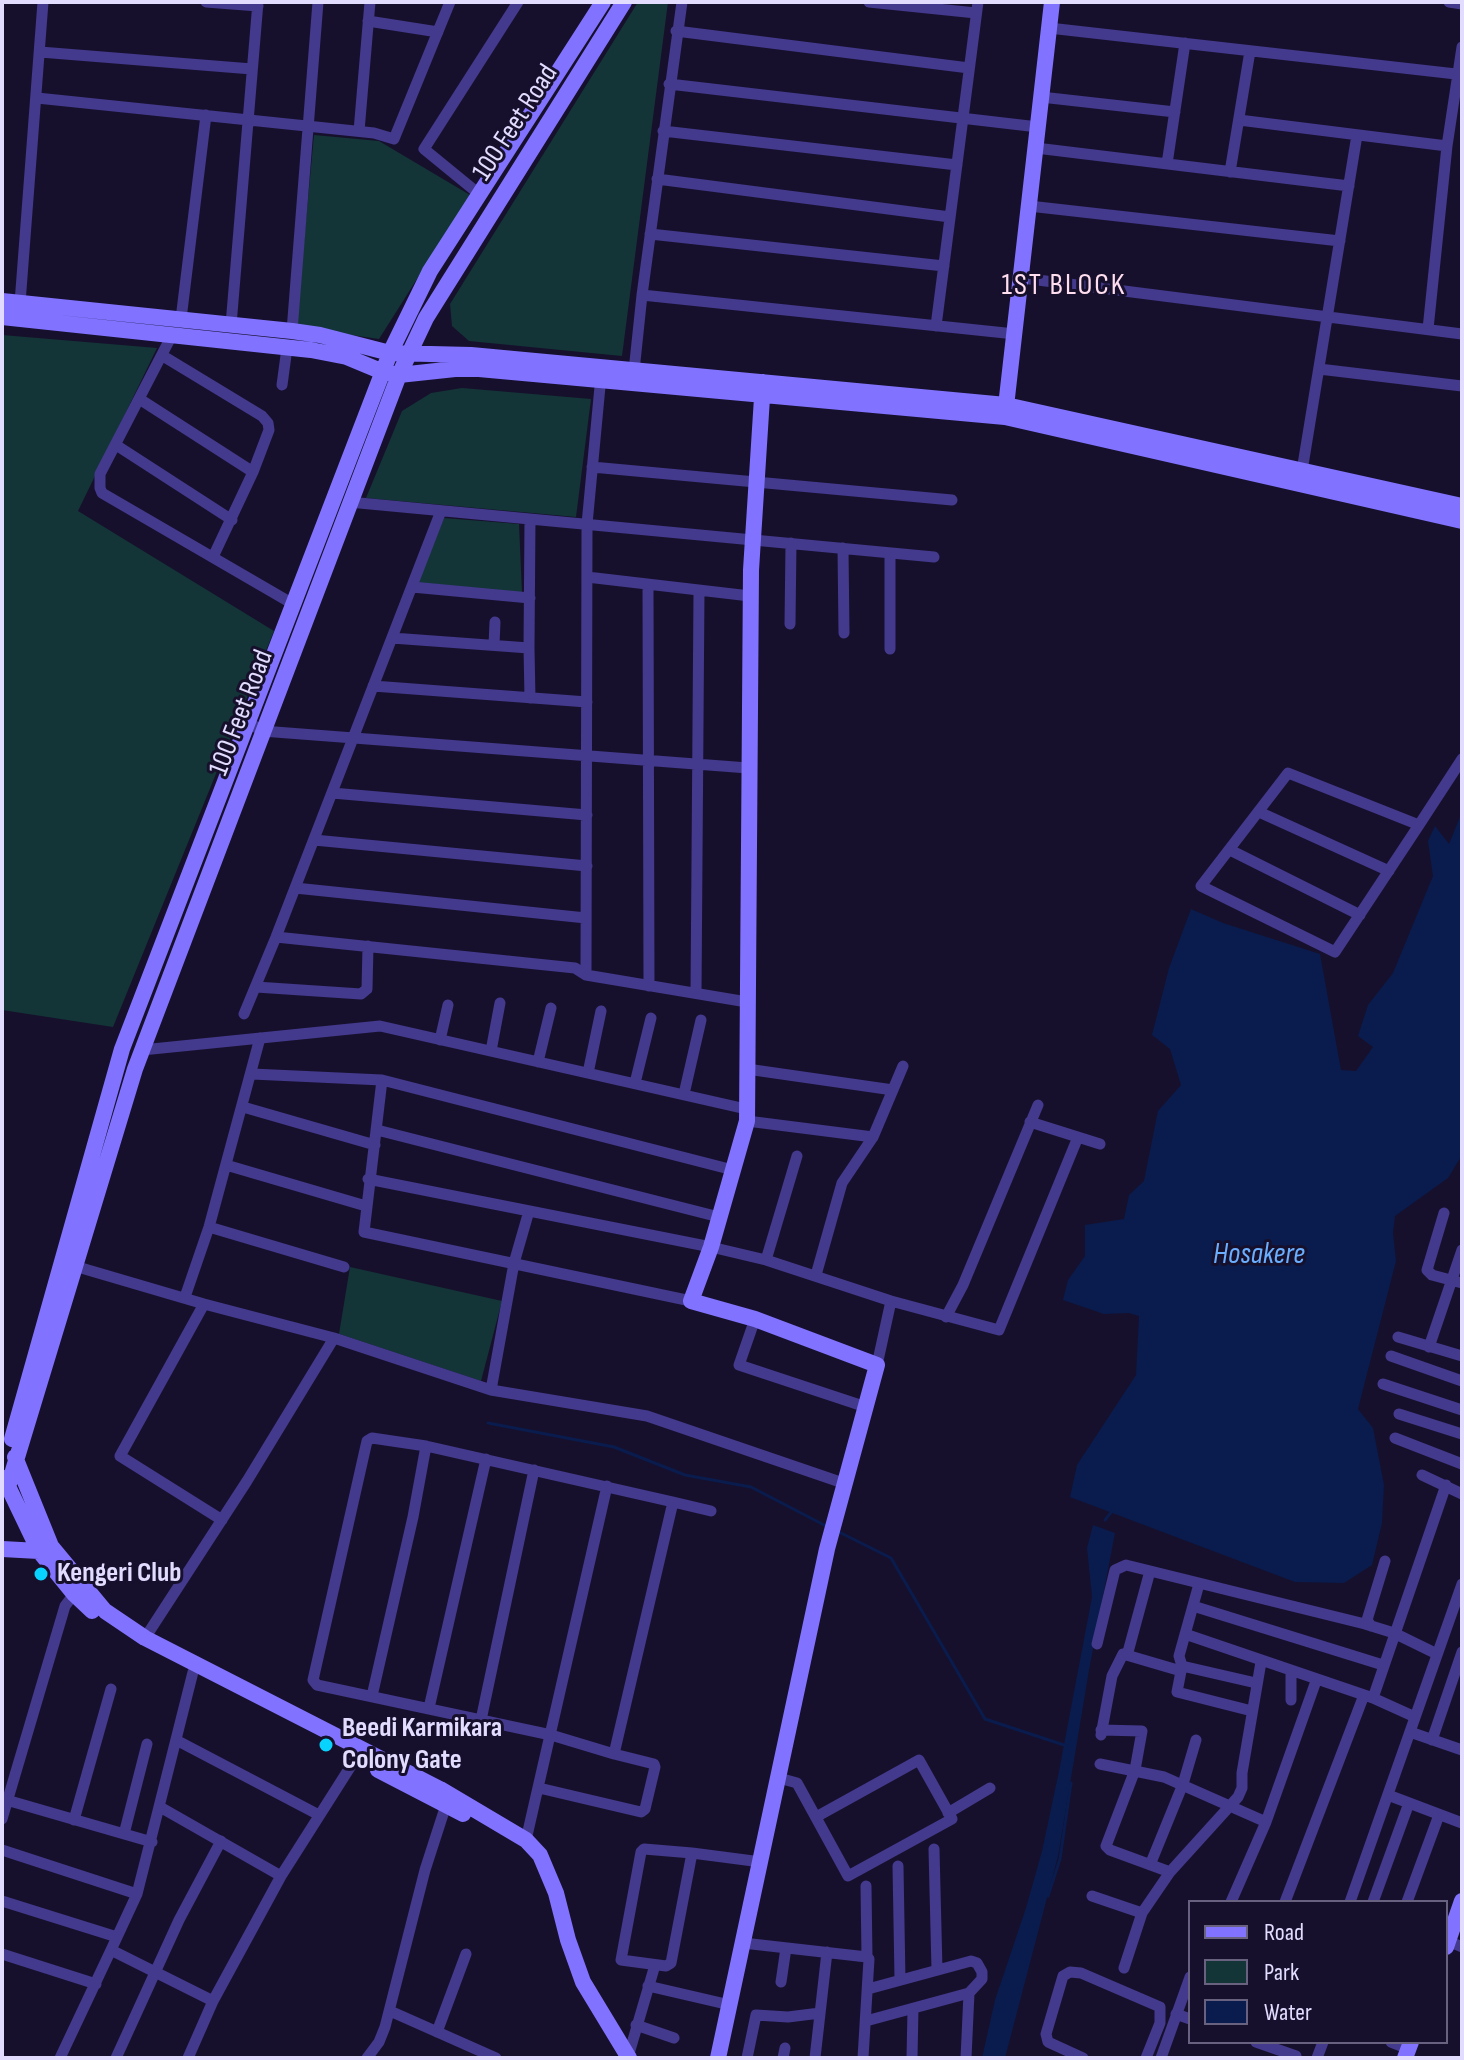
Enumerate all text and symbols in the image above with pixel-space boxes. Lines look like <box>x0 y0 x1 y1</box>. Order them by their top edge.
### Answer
street label: 100 Feet Road <box>466 59 566 187</box>
district label: 1ST BLOCK <box>1001 268 1127 304</box>
street label: 100 Feet Road <box>203 646 281 780</box>
water label: Hosakere <box>1213 1237 1305 1273</box>
place label: Kengeri Club <box>57 1557 181 1591</box>
marker: Kengeri Club <box>32 1565 50 1583</box>
place label: Beedi Karmikara Colony Gate <box>342 1712 502 1778</box>
marker: Beedi Karmikara Colony Gate <box>317 1736 335 1754</box>
legend <box>1188 1900 1448 2044</box>
text: Road <box>1264 1918 1304 1947</box>
text: Park <box>1264 1958 1299 1987</box>
text: Water <box>1264 1998 1312 2027</box>

